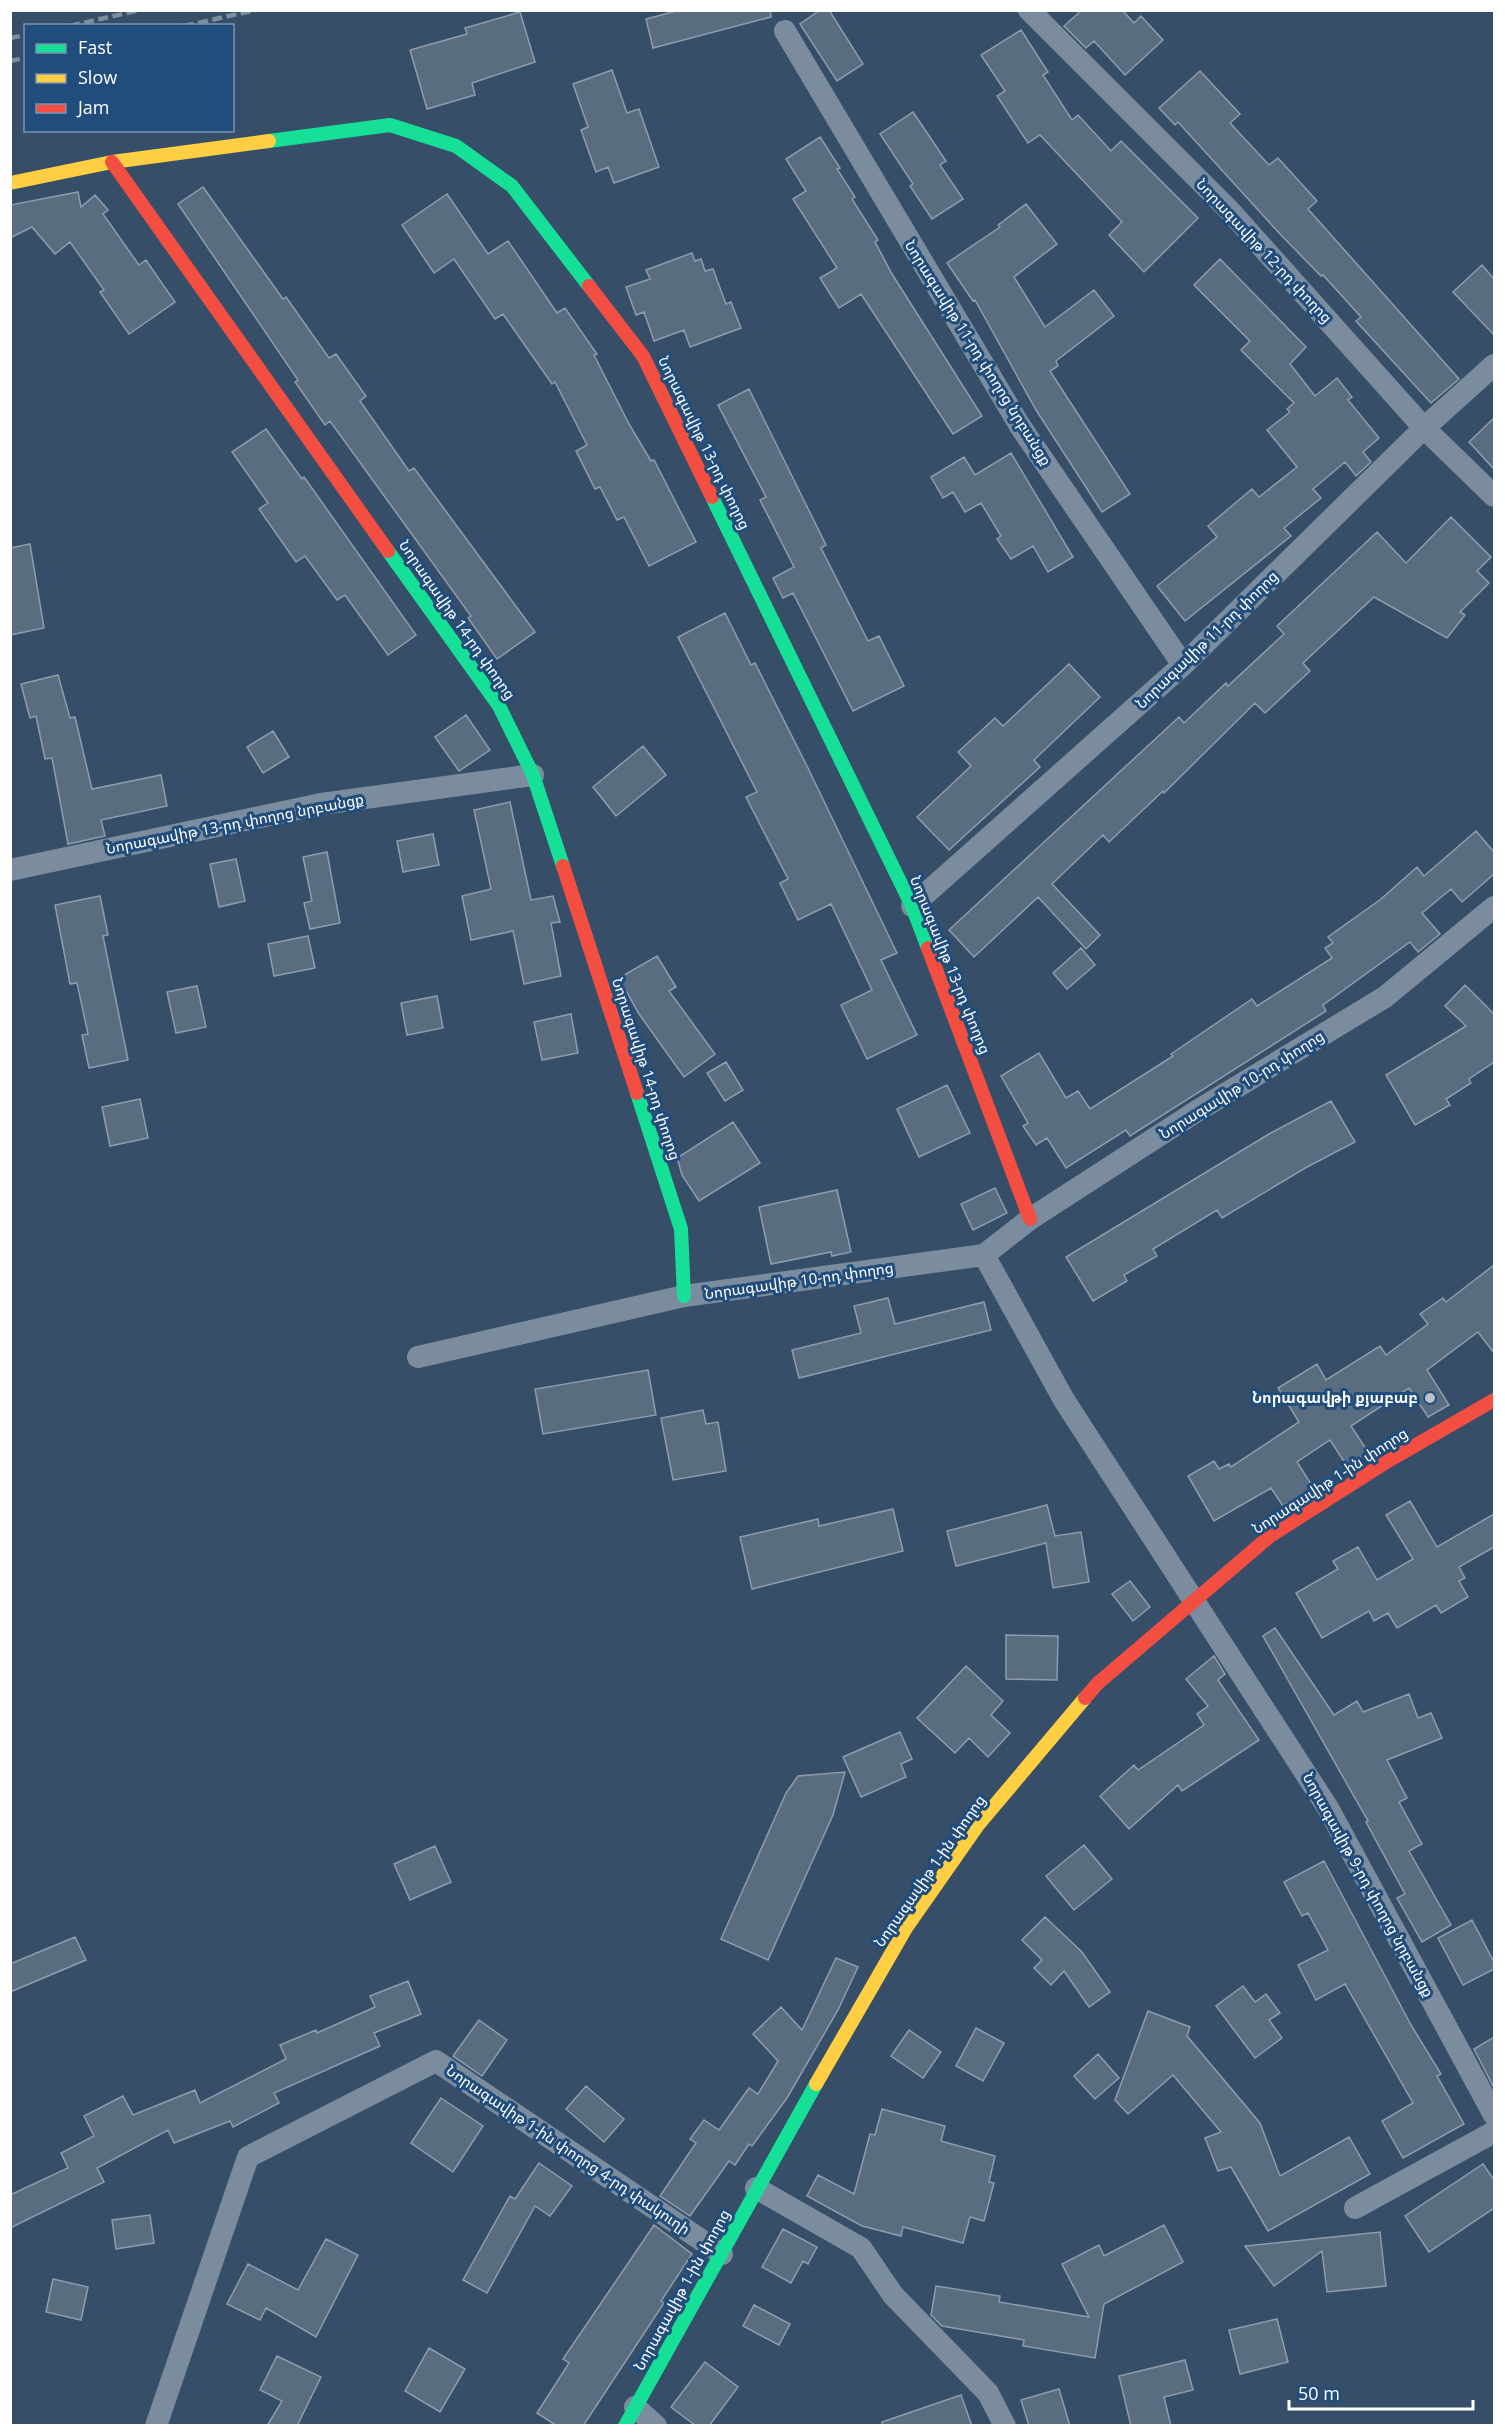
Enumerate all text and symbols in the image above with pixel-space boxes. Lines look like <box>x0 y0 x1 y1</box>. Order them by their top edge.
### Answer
legend <box>24 24 234 132</box>
text: Fast <box>78 35 112 59</box>
text: Slow <box>78 65 117 89</box>
text: Jam <box>76 95 110 119</box>
street label: Նորագավիթ 12-րդ փողոց <box>1192 174 1337 327</box>
street label: Նորագավիթ 11-րդ փողոց նրբանցք <box>901 236 1057 469</box>
street label: Նորագավիթ 13-րդ փողոց <box>654 352 756 533</box>
street label: Նորագավիթ 14-րդ փողոց <box>395 536 521 703</box>
street label: Նորագավիթ 11-րդ փողոց <box>1131 566 1282 713</box>
street label: Նորագավիթ 13-րդ փողոց նրբանցք <box>104 788 365 858</box>
street label: Նորագավիթ 13-րդ փողոց <box>906 872 996 1057</box>
street label: Նորագավիթ 14-րդ փողոց <box>608 975 686 1162</box>
street label: Նորագավիթ 10-րդ փողոց <box>1155 1025 1328 1143</box>
street label: Նորագավիթ 10-րդ փողոց <box>703 1257 895 1303</box>
place label: Նորագավթի քյաբաբ <box>1252 1387 1418 1407</box>
marker: Նորագավթի քյաբաբ <box>1423 1391 1437 1405</box>
street label: Նորագավիթ 1-ին փողոց <box>1248 1422 1411 1538</box>
street label: Նորագավիթ 9-րդ փողոց նրբանցք <box>1299 1769 1439 2000</box>
street label: Նորագավիթ 1-ին փողոց <box>869 1790 989 1950</box>
street label: Նորագավիթ 1-ին փողոց 4-րդ փակուղի <box>443 2060 694 2238</box>
street label: Նորագավիթ 1-ին փողոց <box>628 2205 734 2374</box>
scale bar <box>1289 2373 1474 2411</box>
text: 50 m <box>1298 2381 1340 2405</box>

